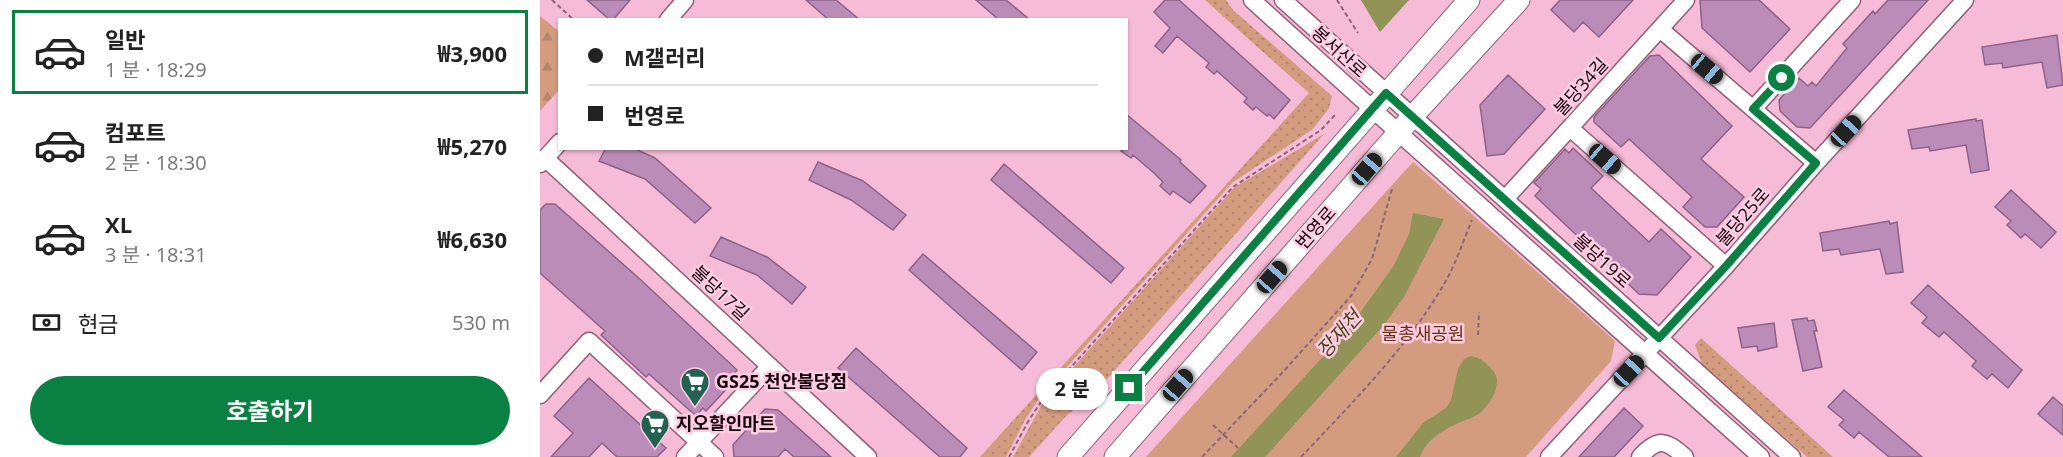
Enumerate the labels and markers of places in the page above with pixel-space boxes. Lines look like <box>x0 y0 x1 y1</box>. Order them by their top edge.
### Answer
supermarket icon: GS25 천안불당점 <box>679 366 711 408</box>
place label: GS25 천안불당점 <box>716 369 847 393</box>
supermarket icon: 지오할인마트 <box>639 408 671 450</box>
place label: 지오할인마트 <box>676 411 775 435</box>

